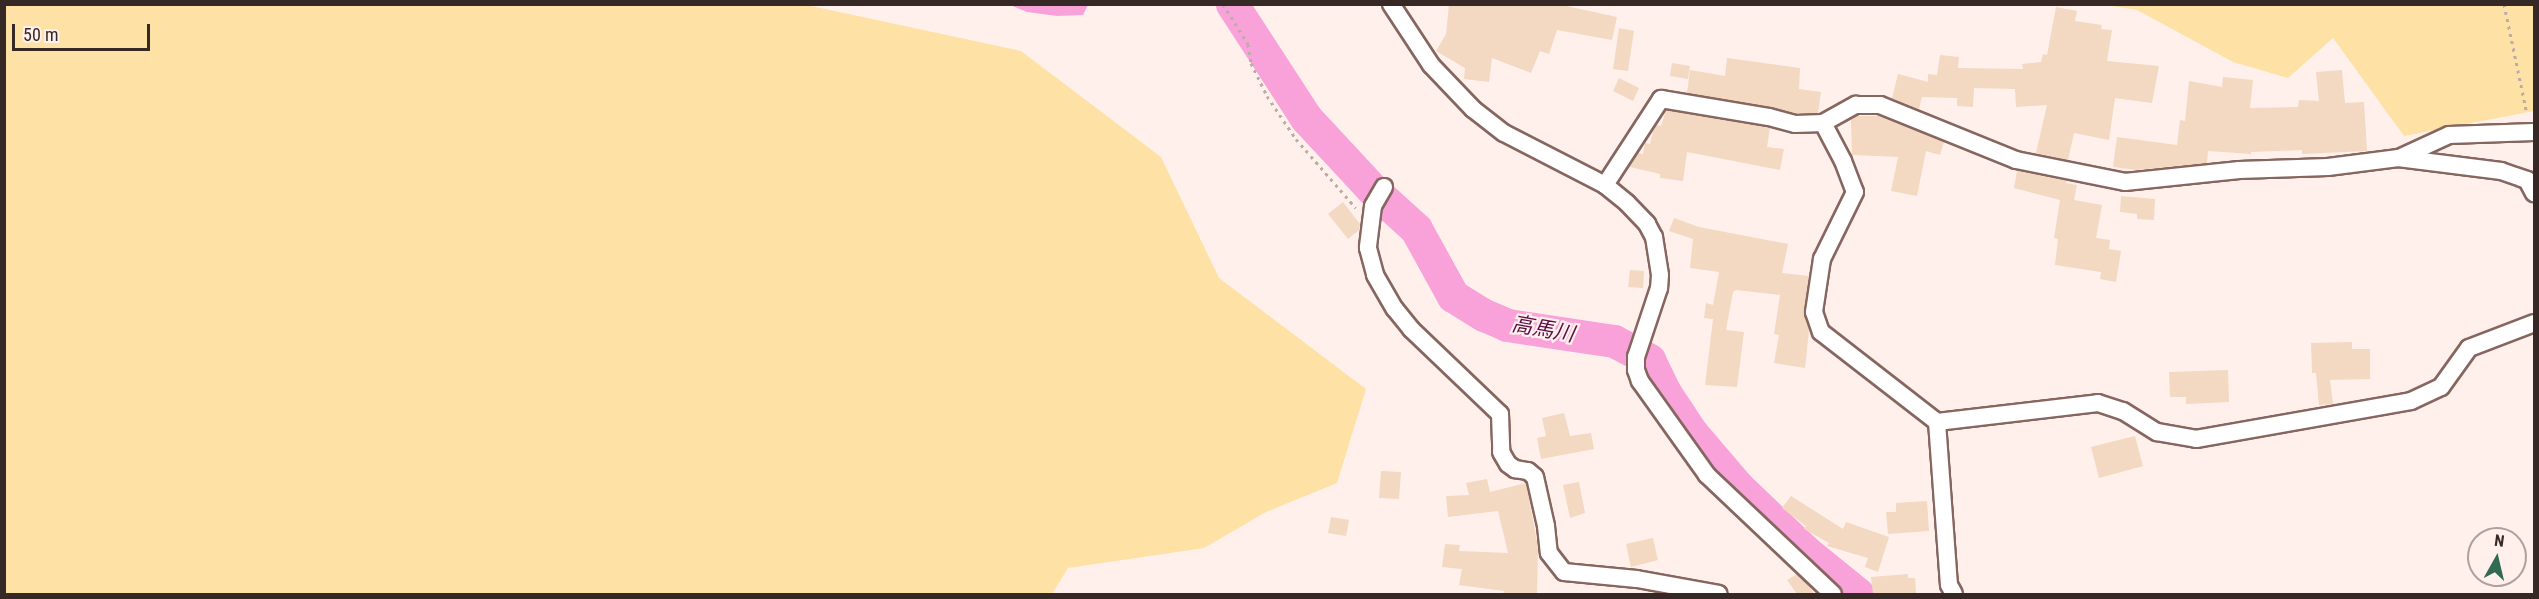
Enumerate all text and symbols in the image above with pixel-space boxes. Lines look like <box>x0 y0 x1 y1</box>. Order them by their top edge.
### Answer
scale bar <box>15 12 153 50</box>
text: 50 m <box>23 24 58 45</box>
water label: 高馬川 <box>1510 311 1576 347</box>
north arrow <box>2467 527 2527 587</box>
text: N <box>2493 531 2505 551</box>

